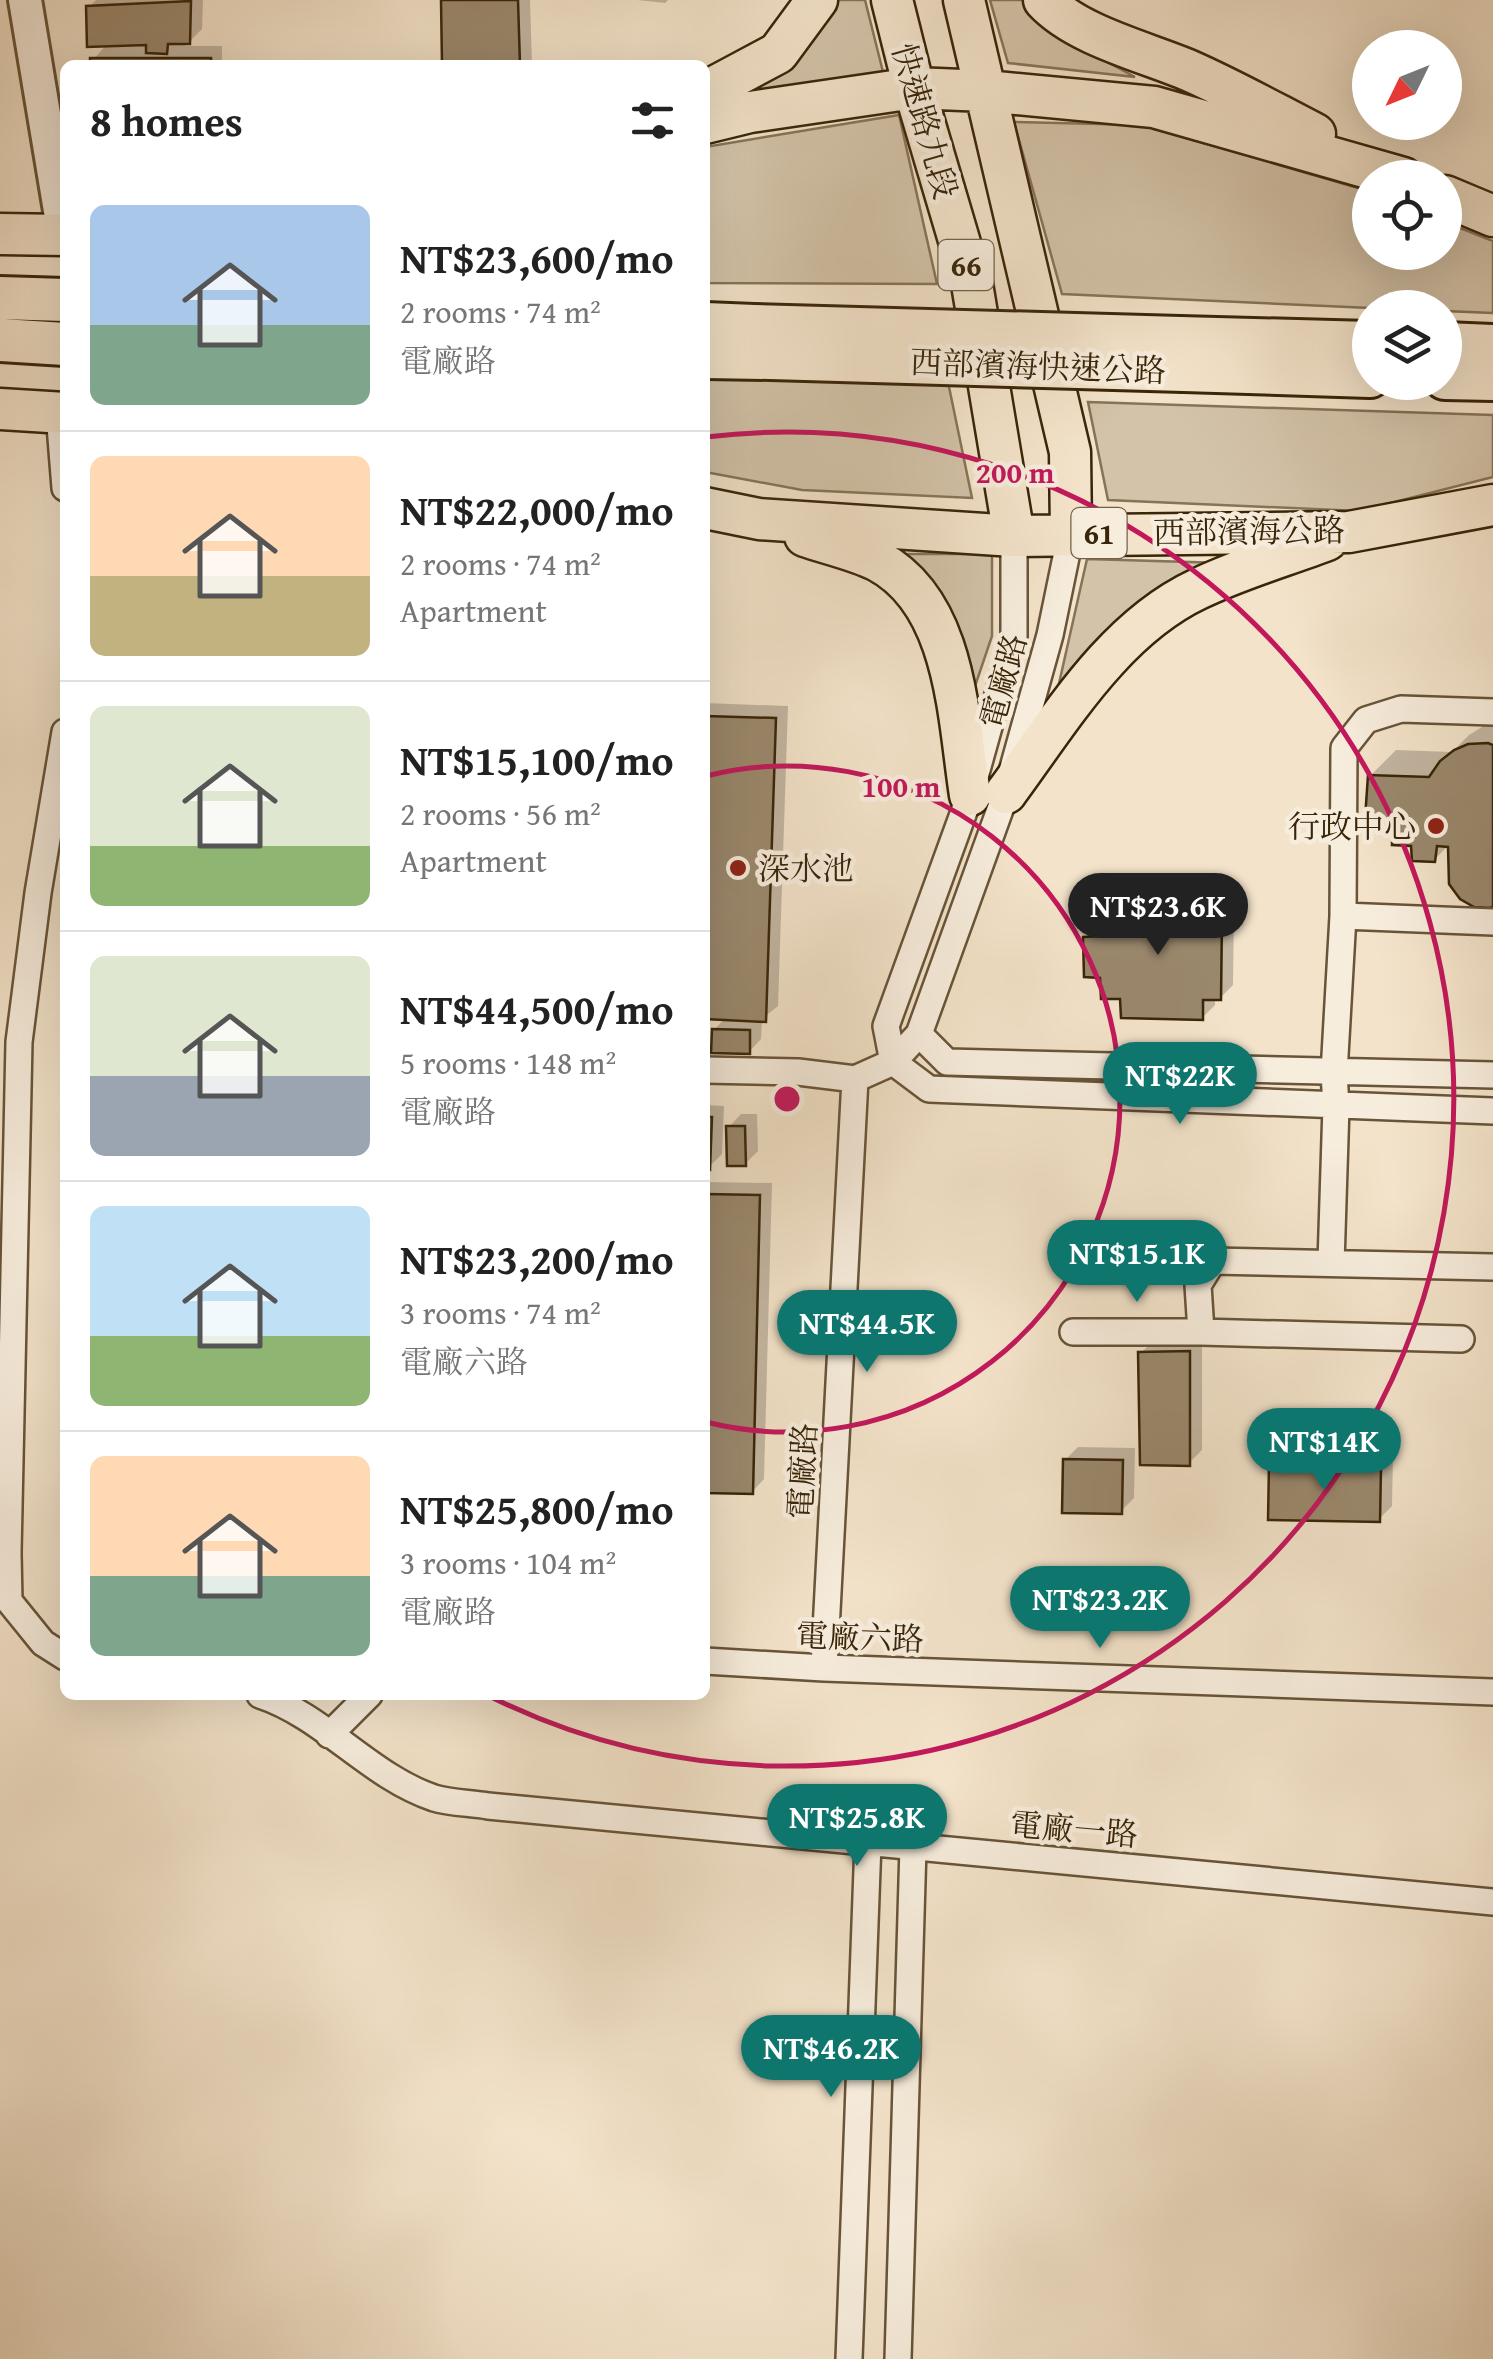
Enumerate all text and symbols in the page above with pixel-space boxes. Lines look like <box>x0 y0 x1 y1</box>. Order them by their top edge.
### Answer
north arrow <box>1352 30 1462 140</box>
map controls <box>1352 30 1462 400</box>
street label: 快速路九段 <box>880 38 970 204</box>
text: 8 homes <box>90 90 243 151</box>
icon: filters <box>625 93 680 148</box>
button: locate <box>1352 160 1462 270</box>
text: NT$23,600/mo <box>400 227 674 288</box>
road number: 66 <box>938 240 994 290</box>
icon: home <box>170 245 290 365</box>
text: 2 rooms · 74 m² <box>400 288 601 335</box>
button: layers <box>1352 290 1462 400</box>
text: 電廠路 <box>400 337 496 384</box>
street label: 西部濱海快速公路 <box>909 338 1167 394</box>
text: 200 m <box>976 450 1055 494</box>
text: NT$22,000/mo <box>400 479 674 540</box>
icon: home <box>170 496 290 616</box>
street label: 西部濱海公路 <box>1153 506 1345 556</box>
road number: 61 <box>1072 508 1126 558</box>
text: 2 rooms · 74 m² <box>400 540 601 587</box>
text: Apartment <box>400 587 547 634</box>
street label: 電廠路 <box>968 629 1038 733</box>
text: NT$15,100/mo <box>400 729 674 790</box>
icon: home <box>170 746 290 866</box>
text: 100 m <box>862 764 941 808</box>
text: 2 rooms · 56 m² <box>400 790 601 837</box>
place label: 行政中心 <box>1288 803 1416 850</box>
marker: 行政中心 <box>1425 815 1447 837</box>
text: Apartment <box>400 837 547 884</box>
place label: 深水池 <box>758 845 854 892</box>
marker: 深水池 <box>727 857 749 879</box>
pin: NT$23.6K <box>1055 873 1261 958</box>
text: NT$23.6K <box>1090 882 1226 929</box>
text: NT$44,500/mo <box>400 978 674 1039</box>
icon: home <box>170 996 290 1116</box>
text: 5 rooms · 148 m² <box>400 1039 616 1086</box>
pin: NT$22K <box>1099 1042 1261 1127</box>
text: NT$22K <box>1125 1051 1235 1098</box>
centre of rings <box>769 1081 805 1117</box>
text: 電廠路 <box>400 1088 496 1135</box>
pin: NT$15.1K <box>1034 1220 1240 1305</box>
text: NT$23,200/mo <box>400 1228 674 1289</box>
text: NT$15.1K <box>1069 1229 1205 1276</box>
icon: home <box>170 1246 290 1366</box>
text: 3 rooms · 74 m² <box>400 1289 601 1336</box>
pin: NT$44.5K <box>764 1290 970 1375</box>
text: NT$44.5K <box>799 1299 935 1346</box>
text: 電廠六路 <box>400 1338 528 1385</box>
pin: NT$14K <box>1243 1408 1405 1493</box>
text: NT$14K <box>1269 1417 1379 1464</box>
street label: 電廠路 <box>776 1422 828 1520</box>
text: NT$25,800/mo <box>400 1478 674 1539</box>
icon: home <box>170 1496 290 1616</box>
text: 3 rooms · 104 m² <box>400 1539 616 1586</box>
pin: NT$23.2K <box>997 1566 1203 1651</box>
text: NT$23.2K <box>1032 1575 1168 1622</box>
text: 電廠路 <box>400 1588 496 1635</box>
street label: 電廠六路 <box>795 1611 925 1663</box>
pin: NT$25.8K <box>754 1784 960 1869</box>
text: NT$25.8K <box>789 1793 925 1840</box>
street label: 電廠一路 <box>1008 1800 1140 1858</box>
pin: NT$46.2K <box>728 2015 934 2100</box>
text: NT$46.2K <box>763 2024 899 2071</box>

